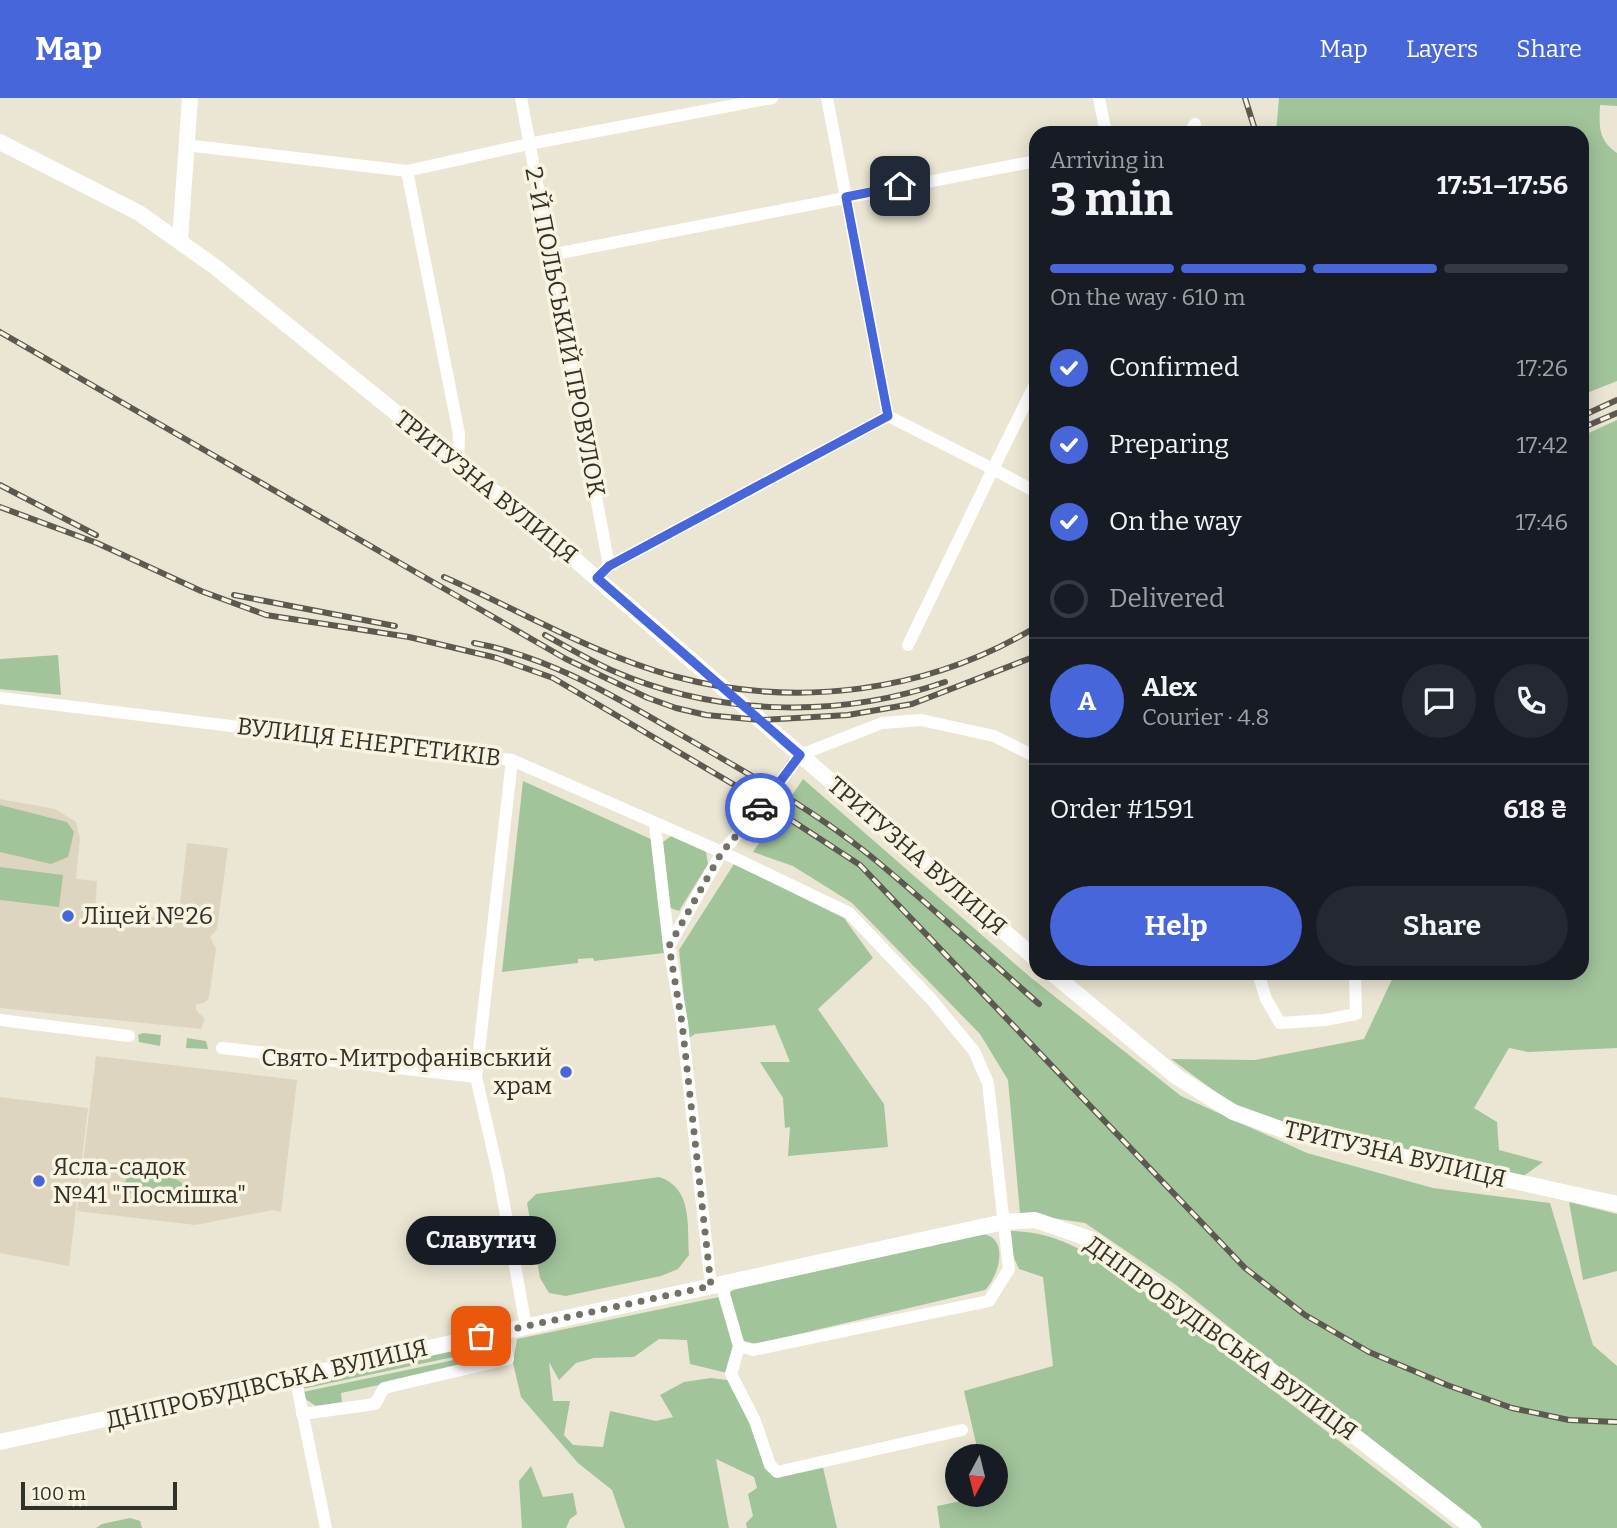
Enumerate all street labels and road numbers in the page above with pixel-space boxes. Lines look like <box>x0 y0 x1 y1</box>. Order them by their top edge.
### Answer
street label: 2-Й ПОЛЬСЬКИЙ ПРОВУЛОК <box>519 165 611 499</box>
street label: ТРИТУЗНА ВУЛИЦЯ <box>389 405 583 569</box>
street label: ВУЛИЦЯ ЕНЕРГЕТИКІВ <box>235 712 503 772</box>
street label: ТРИТУЗНА ВУЛИЦЯ <box>822 771 1012 941</box>
street label: ТРИТУЗНА ВУЛИЦЯ <box>1281 1115 1509 1193</box>
street label: ДНІПРОБУДІВСЬКА ВУЛИЦЯ <box>1080 1230 1362 1446</box>
street label: ДНІПРОБУДІВСЬКА ВУЛИЦЯ <box>104 1333 430 1435</box>

